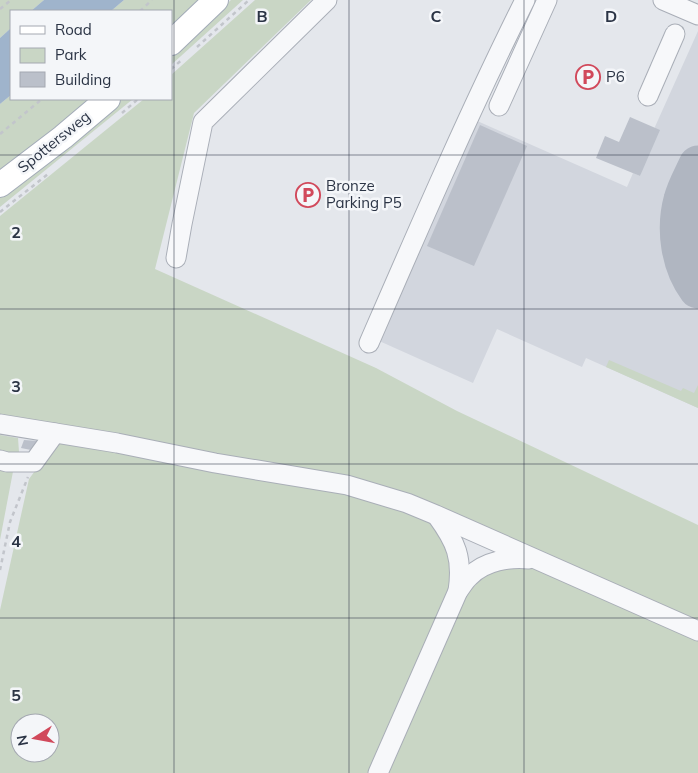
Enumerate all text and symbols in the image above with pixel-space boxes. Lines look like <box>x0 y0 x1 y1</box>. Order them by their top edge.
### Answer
text: B <box>256 6 268 26</box>
text: C <box>431 6 442 26</box>
text: D <box>605 6 617 26</box>
legend <box>10 10 172 100</box>
text: Road <box>55 20 92 39</box>
text: Park <box>55 45 87 64</box>
parking icon: P6 <box>575 64 601 90</box>
place label: P6 <box>606 67 625 86</box>
text: Building <box>55 70 111 89</box>
street label: Spottersweg <box>14 107 94 177</box>
place label: Bronze Parking P5 <box>326 176 402 212</box>
parking icon: Bronze Parking P5 <box>295 182 321 208</box>
text: 2 <box>11 222 21 242</box>
text: 3 <box>11 376 21 396</box>
text: 4 <box>11 531 21 551</box>
text: 5 <box>11 685 21 705</box>
north arrow <box>10 713 60 763</box>
text: N <box>12 734 32 747</box>

